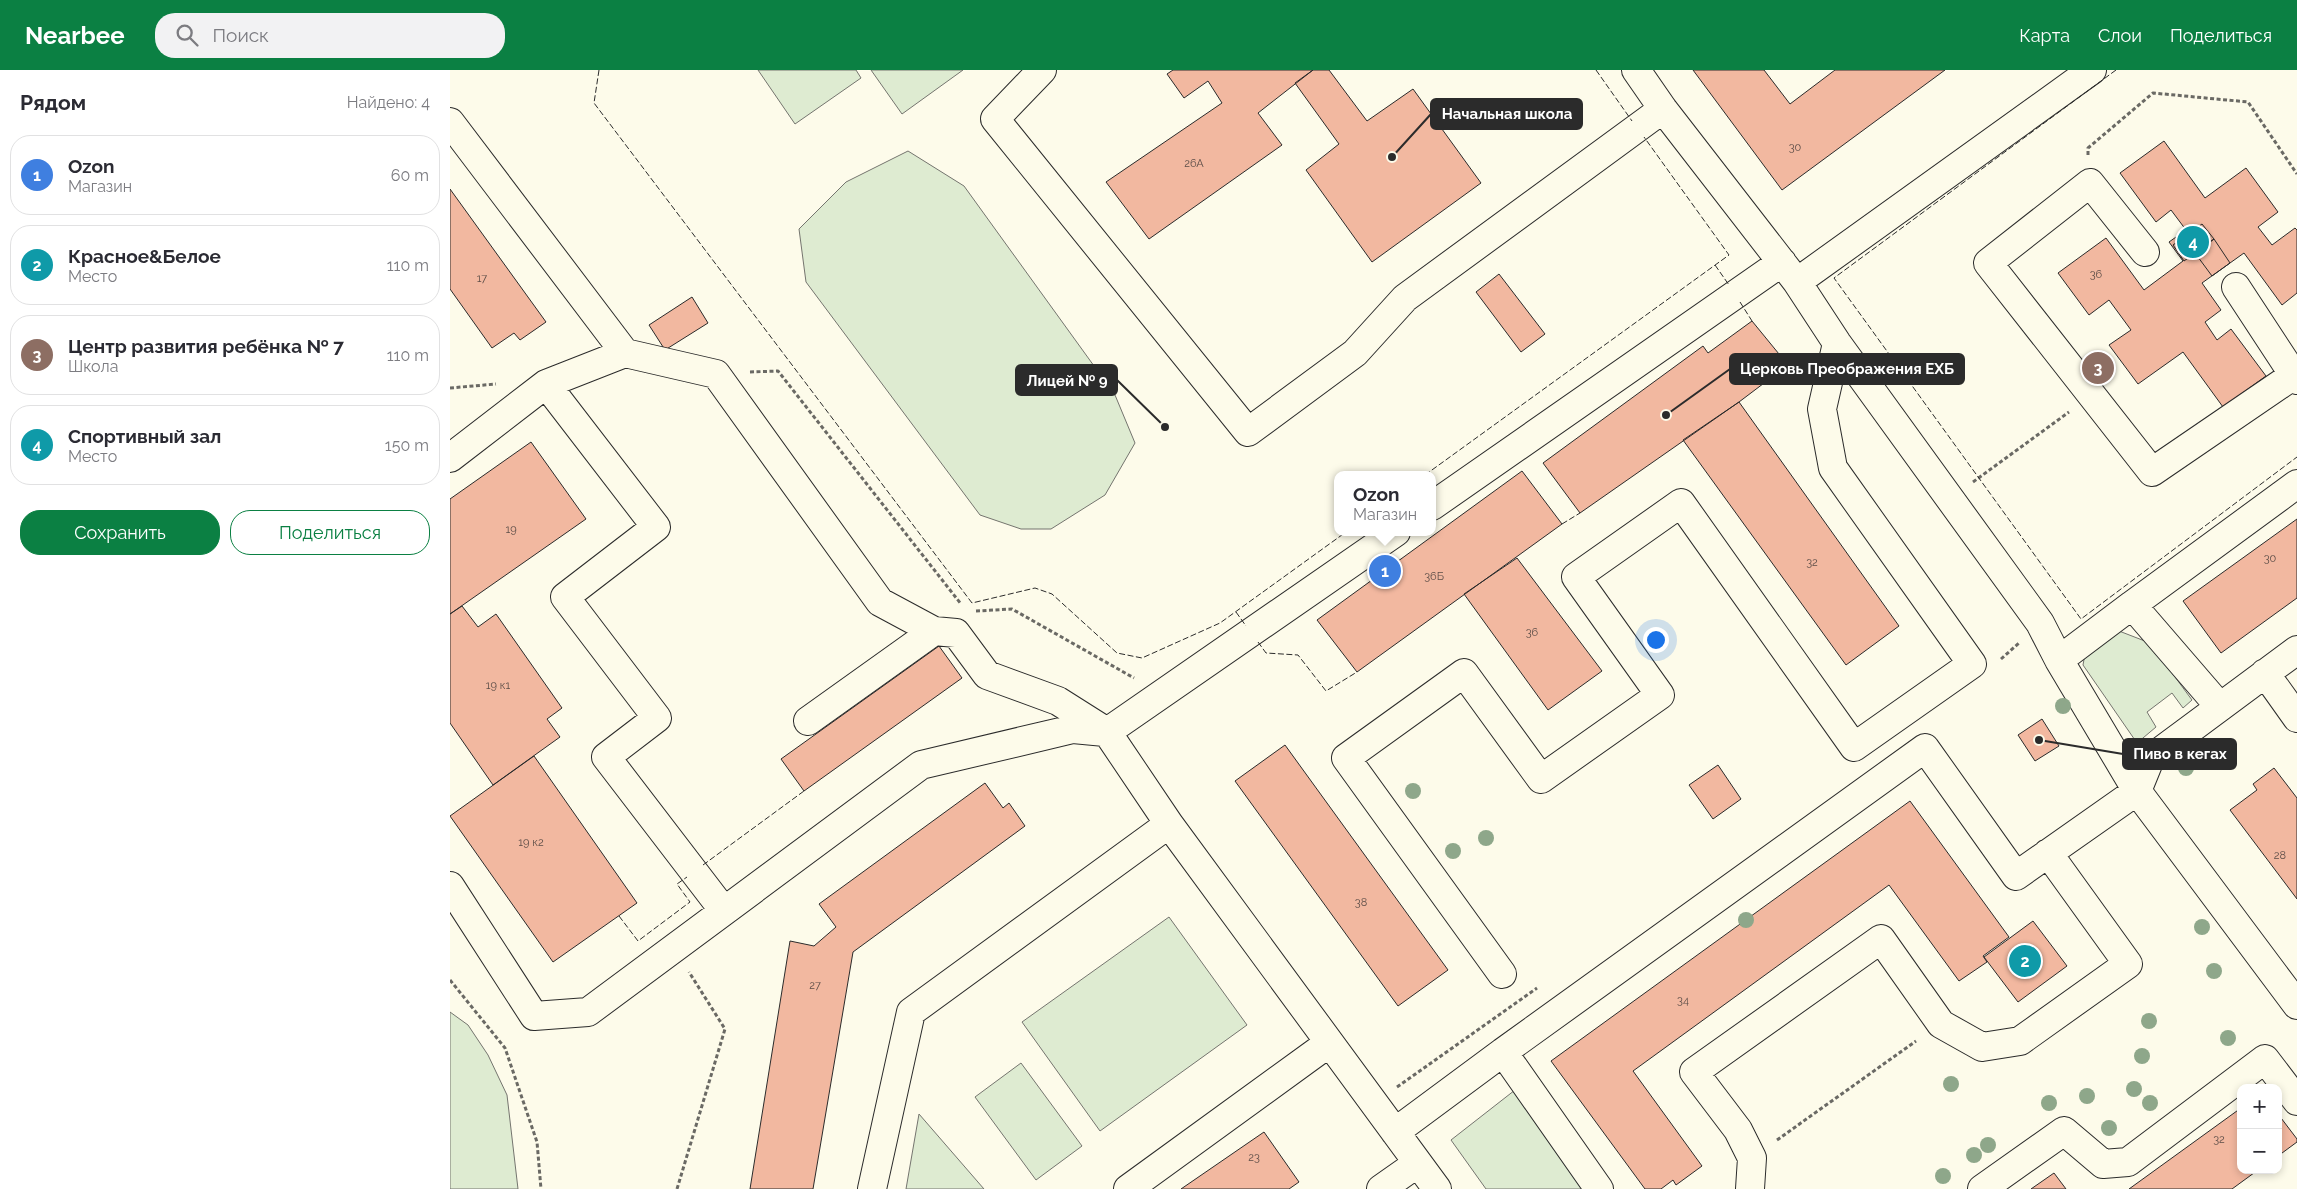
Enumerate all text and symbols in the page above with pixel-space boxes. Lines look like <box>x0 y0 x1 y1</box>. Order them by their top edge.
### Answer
search box <box>155 13 505 58</box>
text: Nearbee <box>25 21 125 50</box>
icon: search <box>173 21 201 49</box>
text: Поиск <box>213 24 269 46</box>
text: Карта <box>2019 25 2070 46</box>
text: Слои <box>2098 25 2142 46</box>
text: Поделиться <box>2170 25 2272 46</box>
text: Рядом <box>20 90 86 115</box>
text: Найдено: 4 <box>347 93 430 112</box>
callout: Начальная школа <box>1431 99 1582 129</box>
text: Начальная школа <box>1442 105 1573 123</box>
house number: 30 <box>1789 141 1802 154</box>
text: Ozon <box>68 155 115 177</box>
house number: 26А <box>1184 157 1204 170</box>
text: 1 <box>33 166 41 185</box>
text: 60 m <box>391 166 429 185</box>
text: Магазин <box>68 177 132 196</box>
pin: 4 <box>2177 223 2209 261</box>
text: Красное&Белое <box>68 245 221 267</box>
text: 2 <box>32 256 42 275</box>
text: 110 m <box>387 256 429 275</box>
text: Место <box>68 267 117 286</box>
house number: 36 <box>2090 268 2103 281</box>
house number: 17 <box>477 272 487 285</box>
text: Центр развития ребёнка № 7 <box>68 335 344 357</box>
text: 3 <box>33 346 41 365</box>
text: 110 m <box>387 346 429 365</box>
pin: 3 <box>2082 349 2114 387</box>
callout: Церковь Преображения ЕХБ <box>1730 354 1964 384</box>
text: Школа <box>68 357 118 376</box>
text: Церковь Преображения ЕХБ <box>1740 360 1954 378</box>
callout: Лицей № 9 <box>1016 365 1117 395</box>
text: Лицей № 9 <box>1026 372 1108 390</box>
text: Спортивный зал <box>68 425 221 447</box>
text: 4 <box>32 436 42 455</box>
text: 150 m <box>385 436 429 455</box>
text: Место <box>68 447 117 466</box>
popup <box>1334 471 1436 536</box>
text: Ozon <box>1353 483 1399 505</box>
text: Магазин <box>1353 505 1417 524</box>
button: Сохранить <box>20 510 220 555</box>
button: Поделиться <box>230 510 430 555</box>
house number: 19 <box>505 523 517 536</box>
pin: 1 <box>1369 552 1401 590</box>
house number: 30 <box>2264 552 2277 565</box>
house number: 32 <box>1806 556 1818 569</box>
house number: 36Б <box>1424 570 1444 583</box>
house number: 36 <box>1526 626 1539 639</box>
your location <box>1643 627 1669 653</box>
house number: 19 к1 <box>486 679 510 692</box>
callout: Пиво в кегах <box>2123 739 2236 769</box>
text: Пиво в кегах <box>2133 745 2227 763</box>
house number: 19 к2 <box>518 836 544 849</box>
house number: 28 <box>2274 849 2286 862</box>
house number: 38 <box>1355 896 1367 909</box>
pin: 2 <box>2009 942 2041 980</box>
house number: 27 <box>809 979 821 992</box>
house number: 34 <box>1677 994 1689 1007</box>
map controls <box>2237 1084 2282 1174</box>
button: + <box>2237 1084 2282 1129</box>
button: − <box>2237 1129 2282 1174</box>
house number: 32 <box>2213 1133 2225 1146</box>
house number: 23 <box>1248 1151 1260 1164</box>

